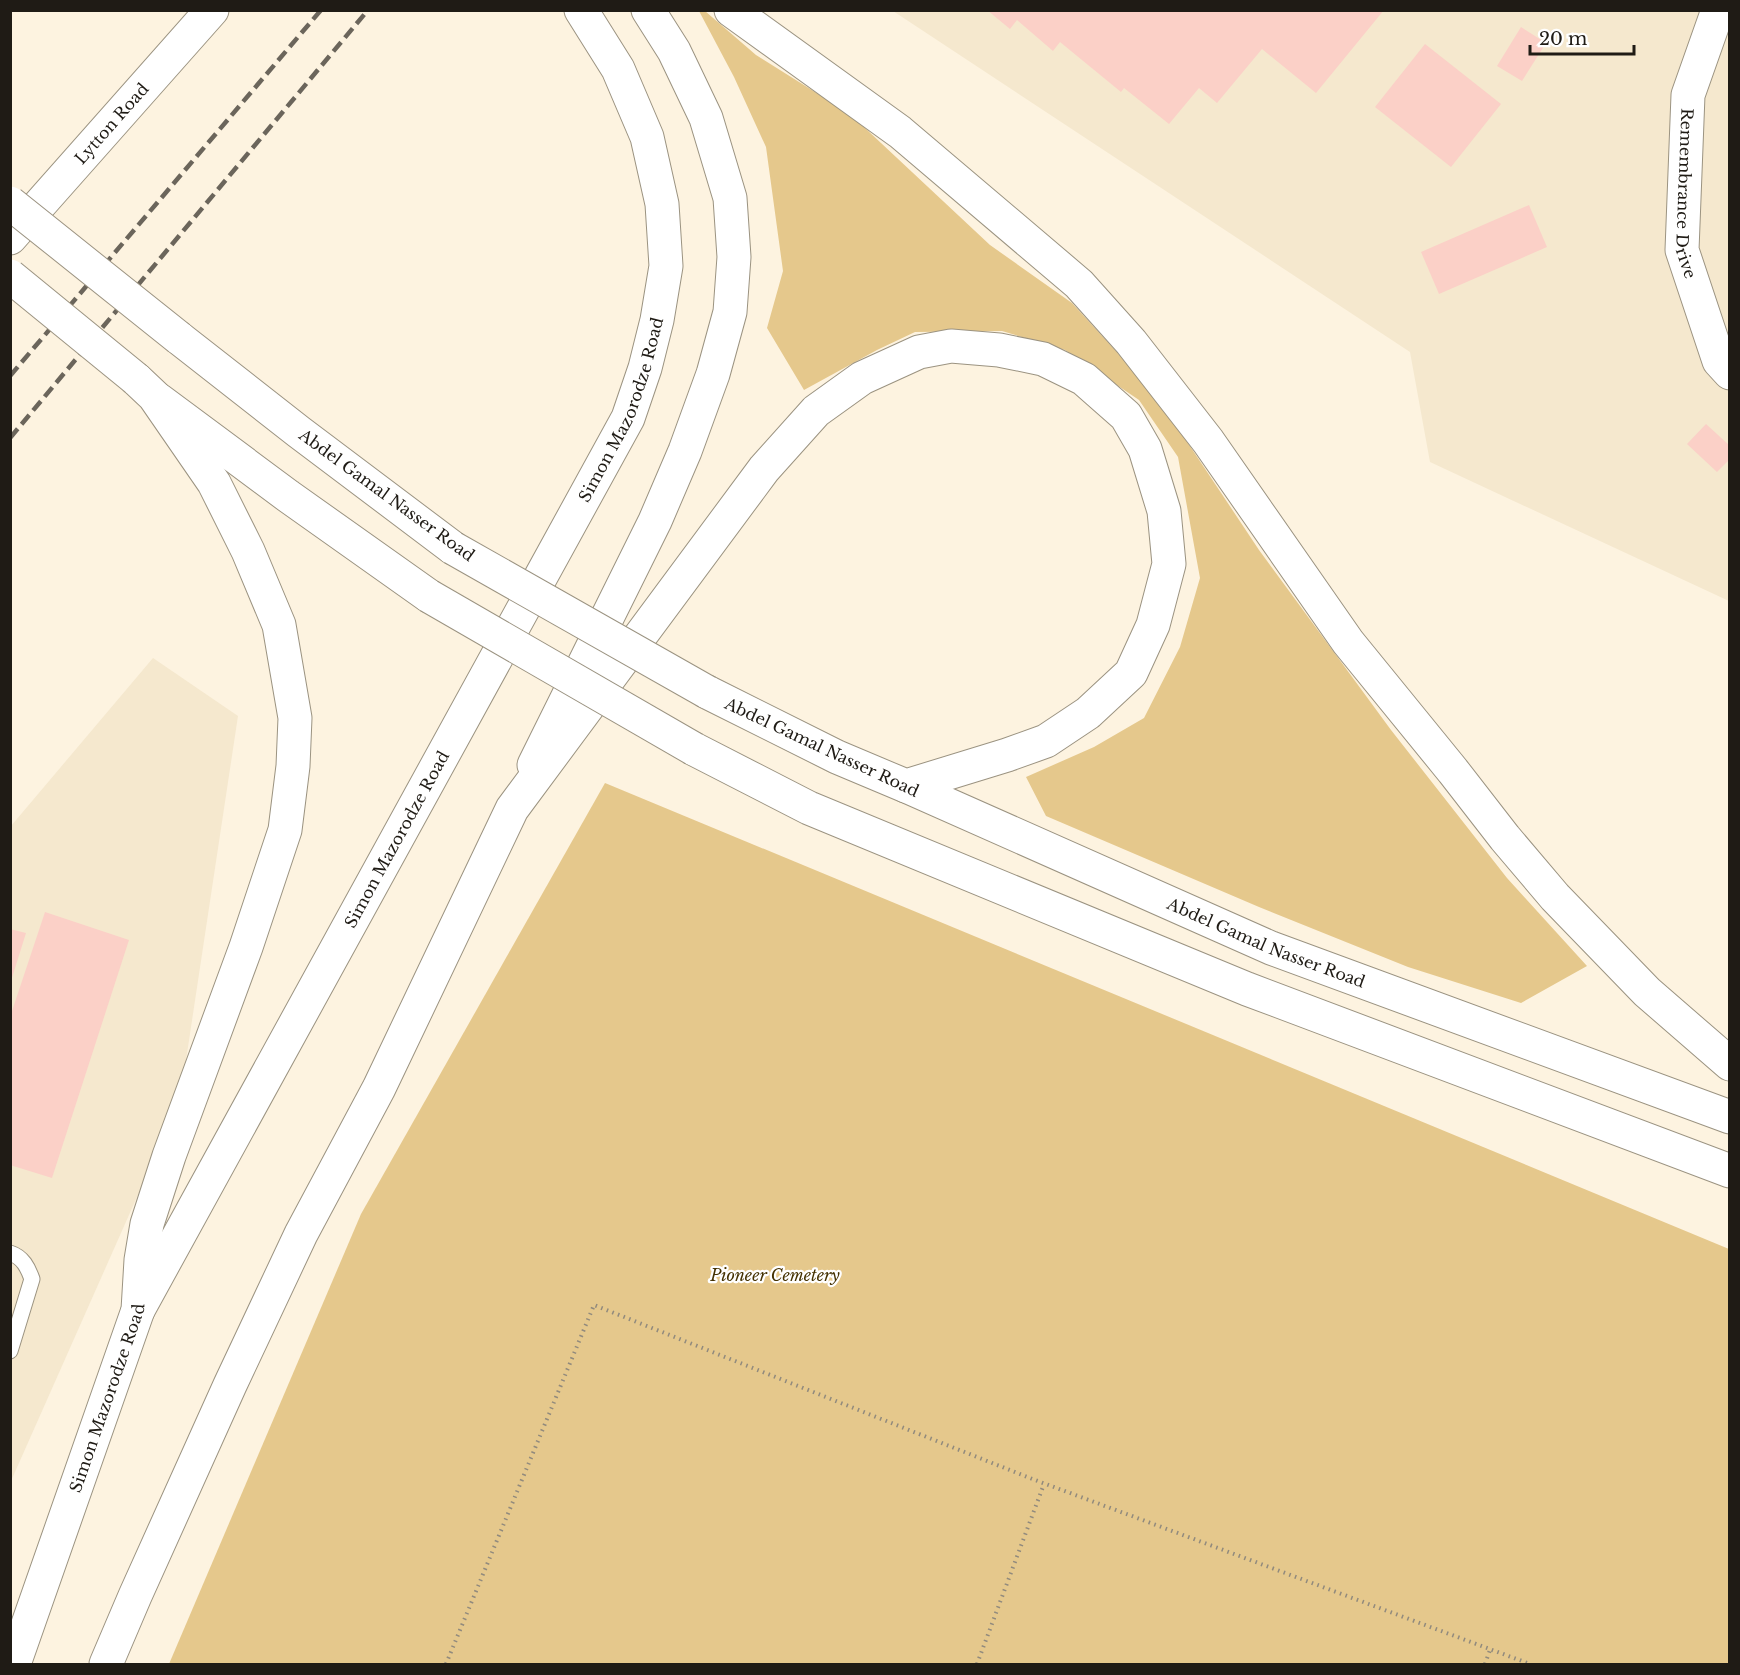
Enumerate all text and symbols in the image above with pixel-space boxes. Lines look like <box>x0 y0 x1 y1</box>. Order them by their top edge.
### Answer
scale bar <box>1530 18 1634 56</box>
text: 20 m <box>1539 28 1587 50</box>
street label: Lytton Road <box>70 79 153 168</box>
street label: Remembrance Drive <box>1672 108 1701 281</box>
street label: Simon Mazorodze Road <box>574 315 667 505</box>
street label: Abdel Gamal Nasser Road <box>295 424 479 566</box>
street label: Abdel Gamal Nasser Road <box>721 693 922 801</box>
street label: Simon Mazorodze Road <box>340 747 453 931</box>
street label: Abdel Gamal Nasser Road <box>1163 893 1368 992</box>
park label: Pioneer Cemetery <box>709 1265 840 1285</box>
street label: Simon Mazorodze Road <box>65 1303 148 1495</box>

